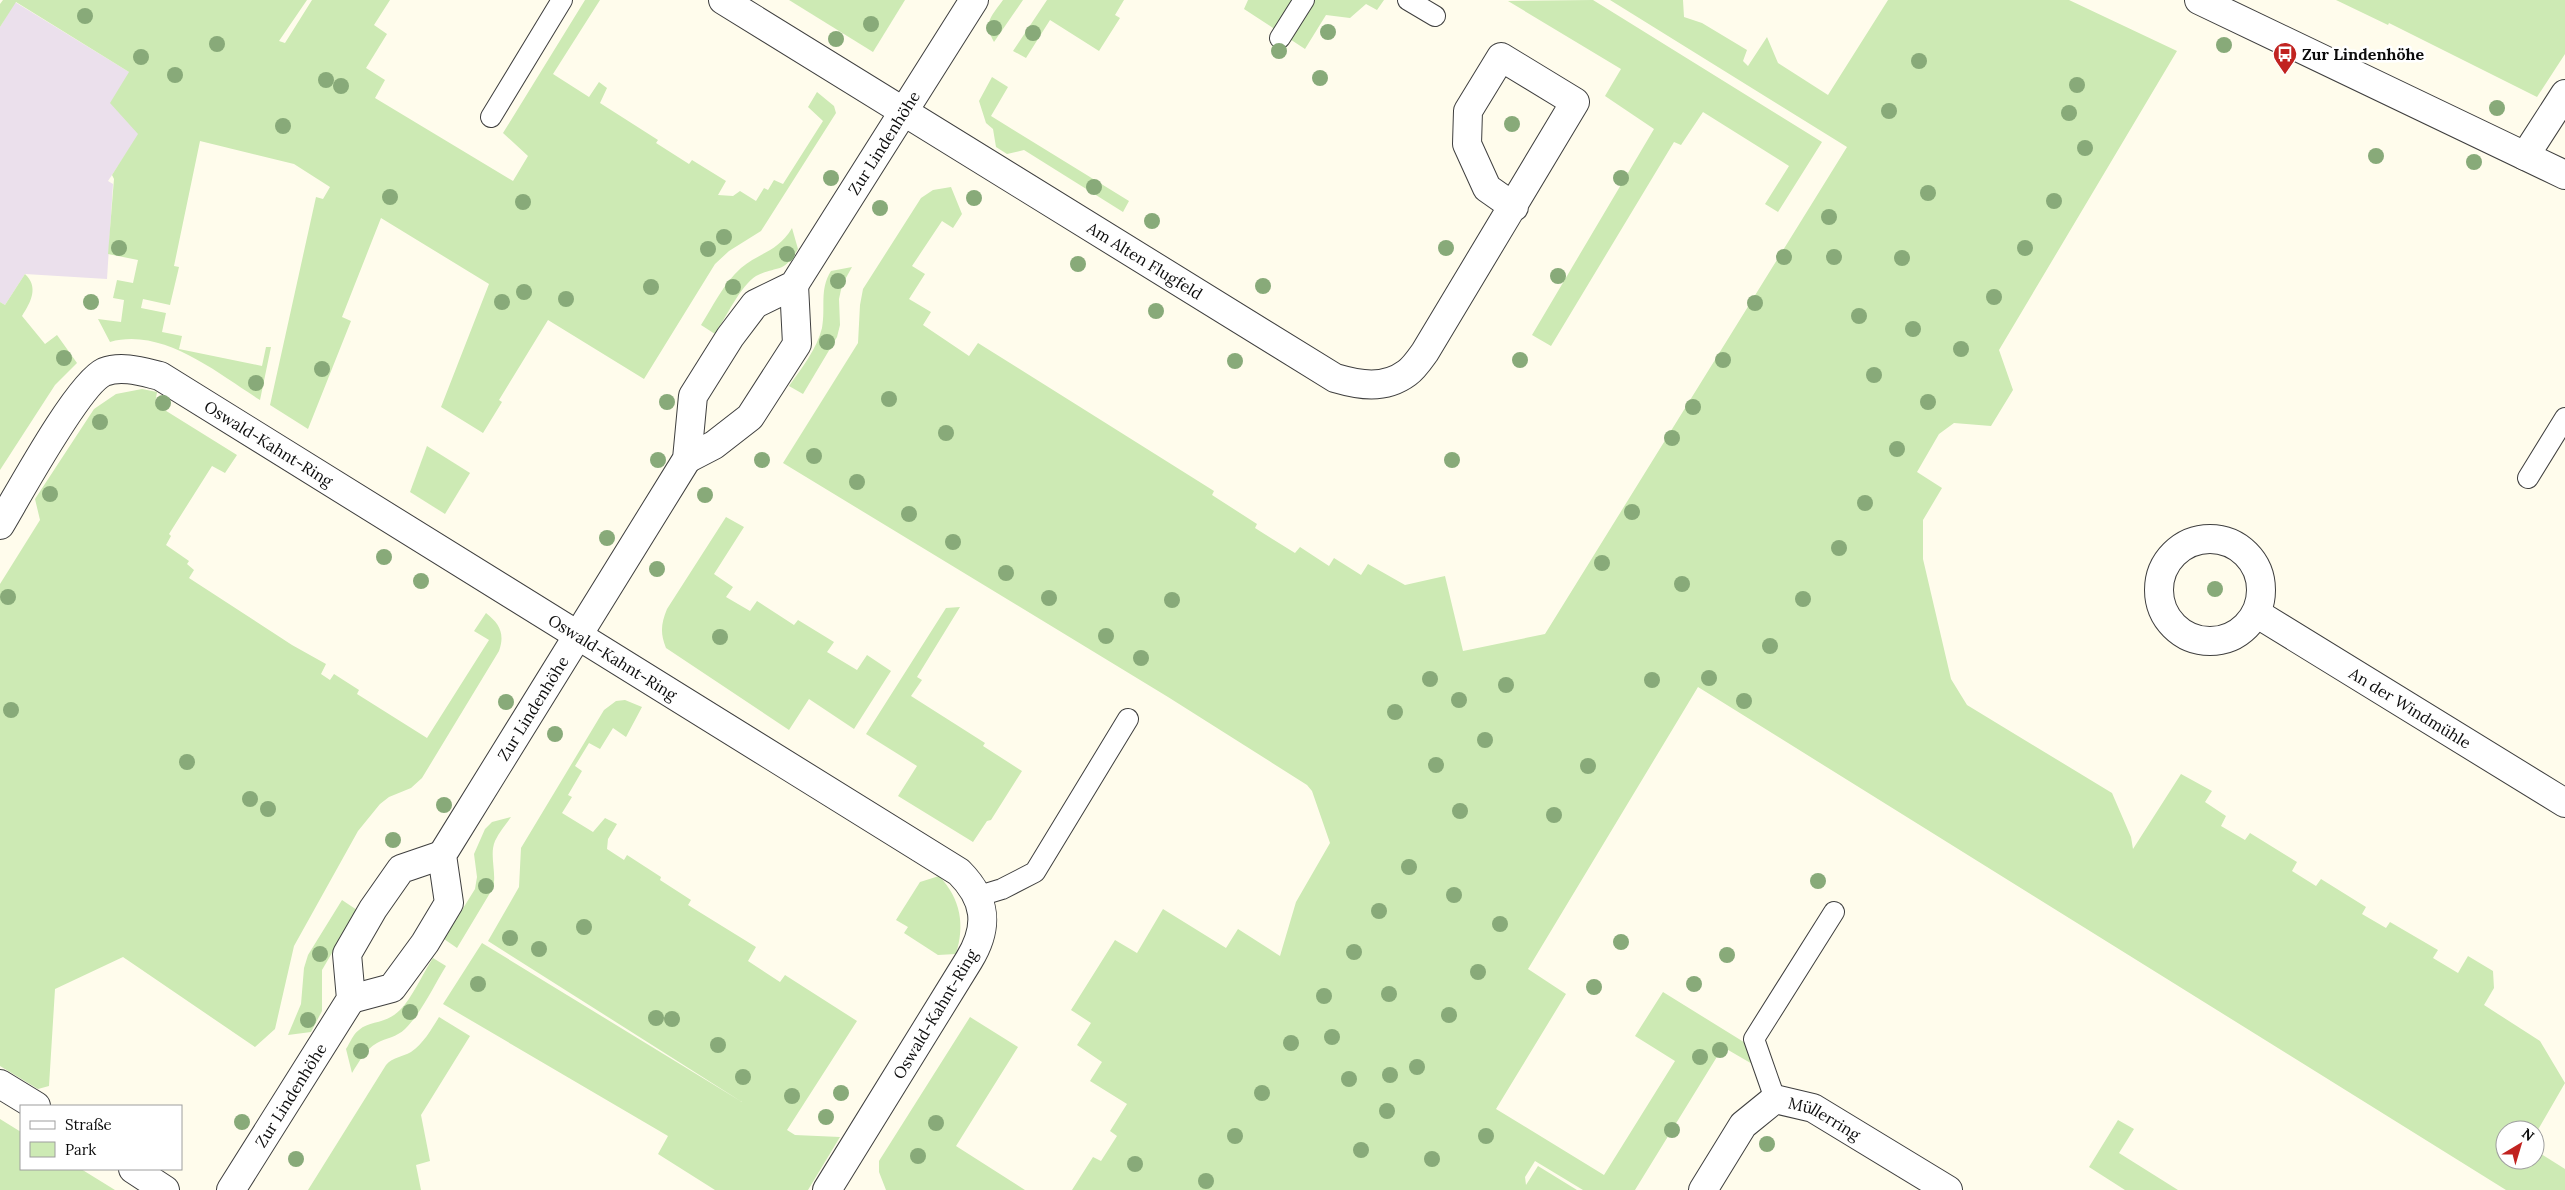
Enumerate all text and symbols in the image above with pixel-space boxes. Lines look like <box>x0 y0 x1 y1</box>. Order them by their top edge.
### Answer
bus stop icon: Zur Lindenhöhe <box>2272 41 2298 75</box>
place label: Zur Lindenhöhe <box>2302 44 2424 64</box>
street label: Zur Lindenhöhe <box>844 87 924 198</box>
street label: Am Alten Flugfeld <box>1083 217 1207 304</box>
street label: Oswald-Kahnt-Ring <box>201 396 338 492</box>
street label: Oswald-Kahnt-Ring <box>545 610 682 705</box>
street label: Zur Lindenhöhe <box>493 652 573 764</box>
street label: An der Windmühle <box>2345 662 2475 753</box>
street label: Oswald-Kahnt-Ring <box>888 945 982 1082</box>
street label: Zur Lindenhöhe <box>250 1039 331 1151</box>
street label: Müllerring <box>1786 1093 1865 1145</box>
legend <box>20 1105 182 1170</box>
text: Straße <box>65 1115 112 1134</box>
north arrow <box>2495 1120 2545 1170</box>
text: N <box>2518 1124 2538 1145</box>
text: Park <box>65 1140 96 1159</box>

